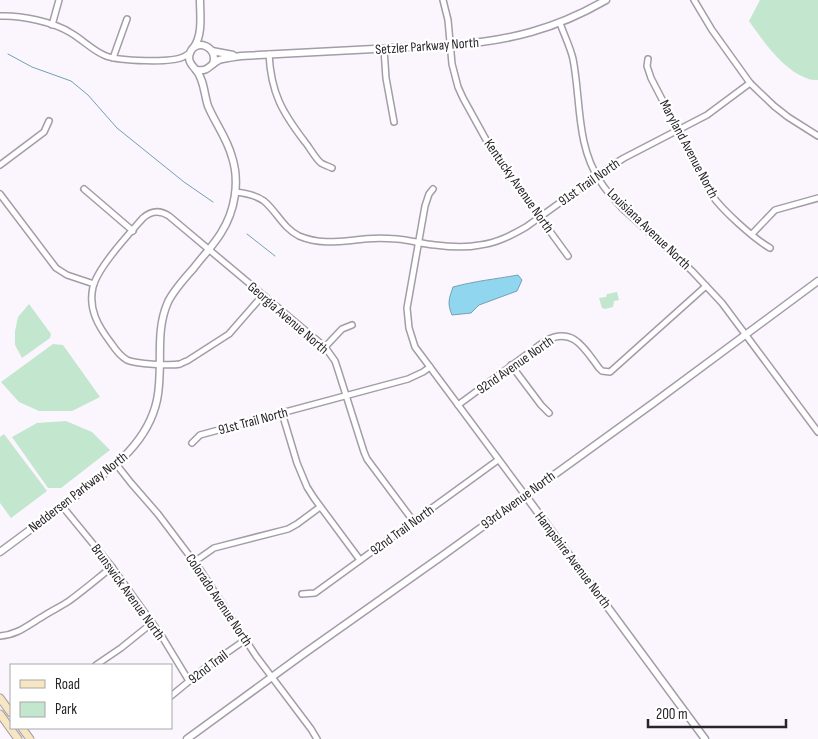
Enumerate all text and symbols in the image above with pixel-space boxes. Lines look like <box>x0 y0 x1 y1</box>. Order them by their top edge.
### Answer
street label: Setzler Parkway North <box>375 34 479 58</box>
street label: Maryland Avenue North <box>656 97 722 201</box>
street label: Kentucky Avenue North <box>480 136 558 236</box>
street label: 91st Trail North <box>555 155 623 209</box>
street label: Louisiana Avenue North <box>604 185 694 273</box>
street label: Georgia Avenue North <box>244 278 332 358</box>
street label: 92nd Avenue North <box>473 332 557 398</box>
street label: 91st Trail North <box>216 404 290 438</box>
street label: Neddersen Parkway North <box>25 448 131 536</box>
street label: 93rd Avenue North <box>477 467 559 533</box>
street label: 92nd Trail North <box>367 501 437 559</box>
street label: Hampshire Avenue North <box>531 508 615 612</box>
street label: Brunswick Avenue North <box>87 541 169 643</box>
street label: Colorado Avenue North <box>182 551 256 649</box>
street label: 92nd Trail <box>185 647 231 687</box>
legend <box>10 664 172 729</box>
text: Road <box>55 675 80 694</box>
scale bar <box>648 696 786 728</box>
text: Park <box>55 700 77 719</box>
text: 200 m <box>656 705 688 724</box>

